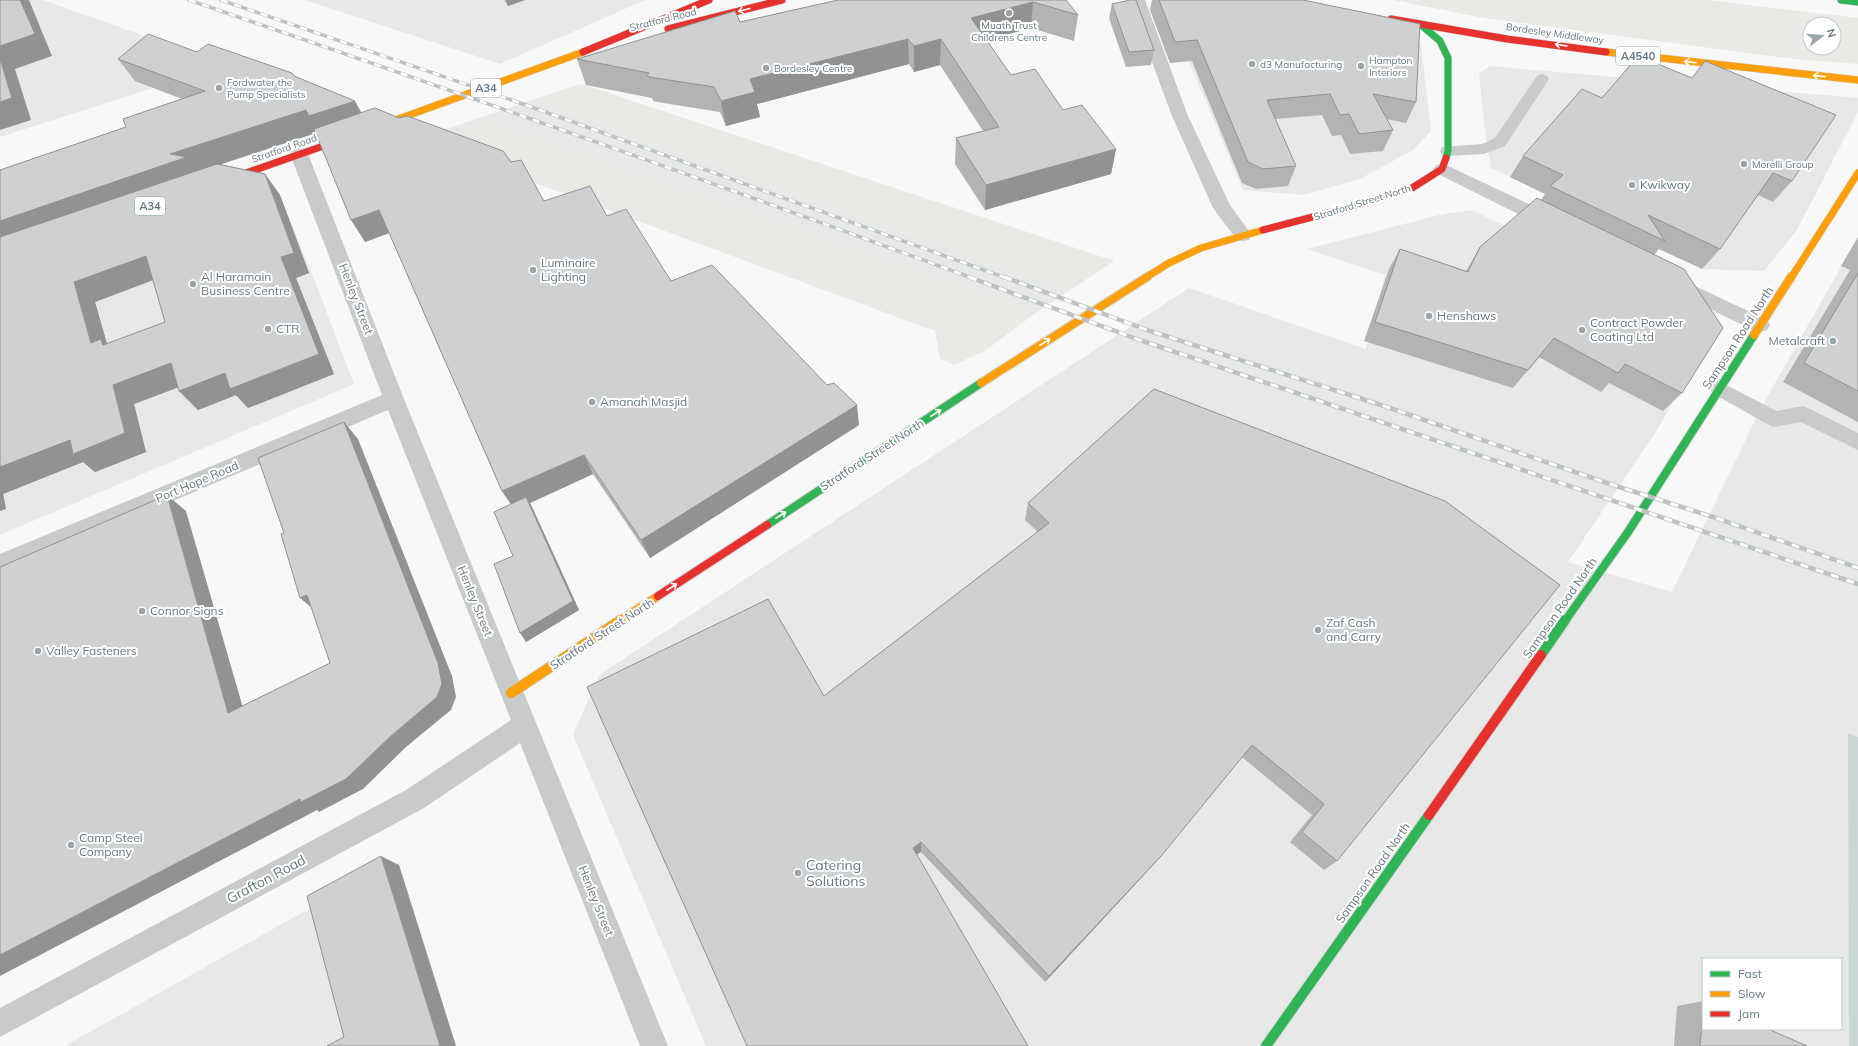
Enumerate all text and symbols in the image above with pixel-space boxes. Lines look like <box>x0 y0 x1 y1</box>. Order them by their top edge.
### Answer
street label: Stratford Road <box>628 5 698 34</box>
one-way arrow <box>738 6 751 14</box>
marker: Muath Trust Childrens Centre <box>1004 8 1014 18</box>
north arrow <box>1802 16 1842 56</box>
place label: Muath Trust Childrens Centre <box>971 19 1047 44</box>
street label: Bordesley Middleway <box>1505 20 1605 47</box>
text: N <box>1824 27 1839 39</box>
one-way arrow <box>1555 41 1568 49</box>
road number: A4540 <box>1616 47 1660 65</box>
place label: Hampton Interiors <box>1369 54 1413 79</box>
place label: d3 Manufacturing <box>1260 58 1342 71</box>
one-way arrow <box>1684 58 1697 66</box>
marker: d3 Manufacturing <box>1247 59 1257 69</box>
marker: Hampton Interiors <box>1356 61 1366 71</box>
place label: Bordesley Centre <box>774 62 852 75</box>
marker: Bordesley Centre <box>761 63 771 73</box>
one-way arrow <box>1813 72 1826 80</box>
place label: Fordwater the Pump Specialists <box>227 76 306 101</box>
road number: A34 <box>471 79 501 97</box>
marker: Fordwater the Pump Specialists <box>214 83 224 93</box>
street label: Stratford Road <box>250 131 319 166</box>
place label: Morelli Group <box>1752 158 1813 171</box>
marker: Morelli Group <box>1739 159 1749 169</box>
place label: Kwikway <box>1640 177 1691 192</box>
marker: Kwikway <box>1627 180 1637 190</box>
street label: Stratford Street North <box>1312 182 1412 223</box>
road number: A34 <box>135 197 165 215</box>
place label: Luminaire Lighting <box>541 255 596 284</box>
street label: Henley Street <box>336 261 377 336</box>
marker: Luminaire Lighting <box>528 265 538 275</box>
place label: Al Haramain Business Centre <box>201 269 290 298</box>
marker: Al Haramain Business Centre <box>188 279 198 289</box>
street label: Sampson Road North <box>1699 283 1776 392</box>
place label: Henshaws <box>1437 308 1496 323</box>
marker: Henshaws <box>1424 311 1434 321</box>
place label: Contract Powder Coating Ltd <box>1590 315 1684 344</box>
place label: CTR <box>276 321 300 336</box>
marker: CTR <box>263 324 273 334</box>
marker: Contract Powder Coating Ltd <box>1577 325 1587 335</box>
place label: Metalcraft <box>1769 333 1825 348</box>
marker: Metalcraft <box>1828 336 1838 346</box>
one-way arrow <box>1039 337 1051 345</box>
place label: Amanah Masjid <box>600 394 687 409</box>
marker: Amanah Masjid <box>587 397 597 407</box>
one-way arrow <box>930 409 941 417</box>
street label: Stratford Street North <box>817 415 926 494</box>
street label: Port Hope Road <box>153 457 241 506</box>
one-way arrow <box>775 511 787 519</box>
street label: Sampson Road North <box>1519 554 1600 661</box>
street label: Henley Street <box>455 563 496 638</box>
one-way arrow <box>667 583 678 591</box>
street label: Stratford Street North <box>547 594 656 673</box>
place label: Connor Signs <box>150 603 224 618</box>
marker: Connor Signs <box>137 606 147 616</box>
place label: Zaf Cash and Carry <box>1326 615 1382 644</box>
marker: Zaf Cash and Carry <box>1313 625 1323 635</box>
place label: Valley Fasteners <box>46 643 137 658</box>
marker: Valley Fasteners <box>33 646 43 656</box>
street label: Sampson Road North <box>1332 819 1413 926</box>
place label: Camp Steel Company <box>79 830 143 859</box>
marker: Camp Steel Company <box>66 840 76 850</box>
street label: Grafton Road <box>223 851 309 907</box>
place label: Catering Solutions <box>806 856 866 890</box>
street label: Henley Street <box>576 863 617 938</box>
marker: Catering Solutions <box>793 868 803 878</box>
legend <box>1702 958 1842 1030</box>
text: Fast <box>1738 966 1762 981</box>
text: Slow <box>1738 986 1766 1001</box>
text: Jam <box>1738 1006 1760 1021</box>

